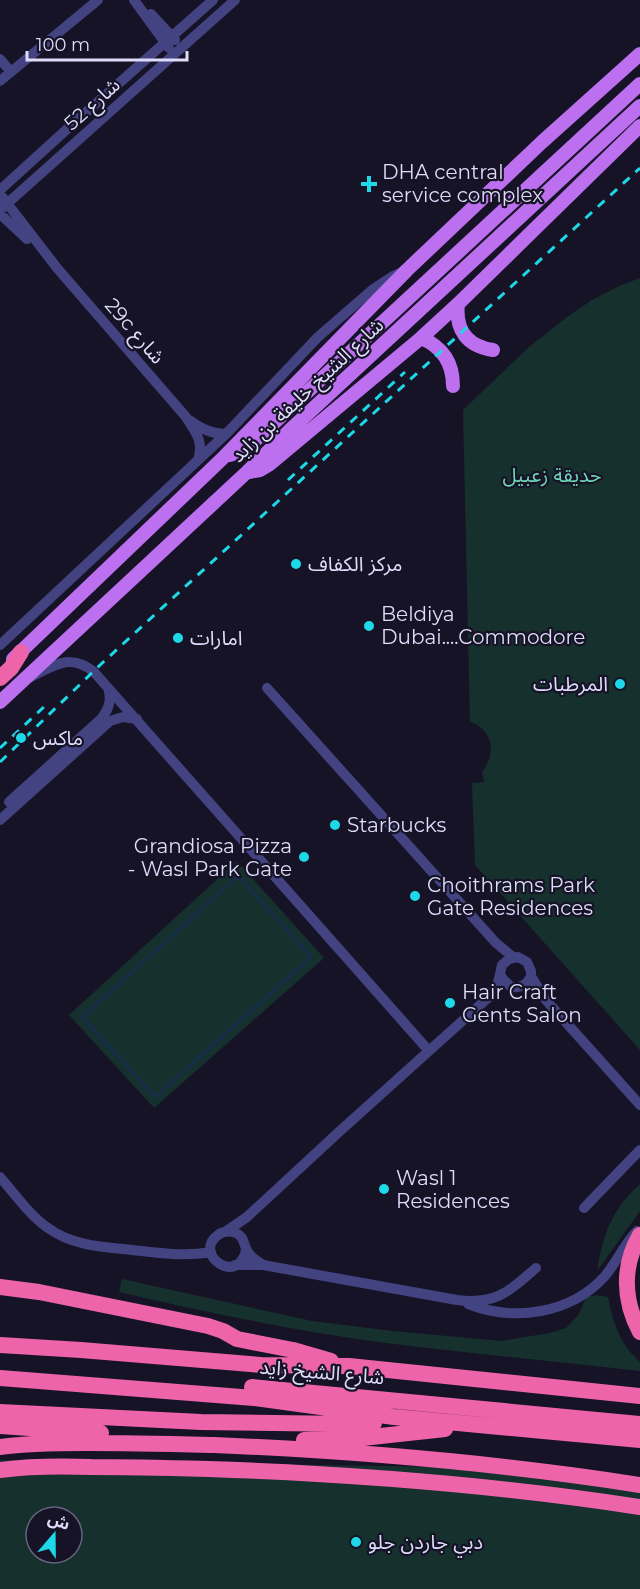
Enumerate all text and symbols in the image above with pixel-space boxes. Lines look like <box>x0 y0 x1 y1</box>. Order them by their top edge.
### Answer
scale bar <box>27 24 188 62</box>
text: 100 m <box>36 34 90 56</box>
street label: شارع 52 <box>59 73 127 138</box>
place label: DHA central service complex <box>382 160 543 207</box>
marker: DHA central service complex <box>360 175 378 193</box>
street label: 29c شارع <box>98 293 170 371</box>
street label: شارع الشيخ خليفة بن زايد <box>226 313 391 469</box>
park label: حديقة زعبيل <box>502 463 602 487</box>
place label: مركز الكفاف <box>308 552 403 576</box>
marker: مركز الكفاف <box>289 557 303 571</box>
place label: Beldiya Dubai....Commodore <box>381 602 585 649</box>
marker: Beldiya Dubai....Commodore <box>362 619 376 633</box>
place label: امارات <box>190 626 243 650</box>
marker: امارات <box>171 631 185 645</box>
place label: المرطبات <box>533 672 608 696</box>
marker: المرطبات <box>613 677 627 691</box>
place label: ماكس <box>33 726 83 750</box>
marker: ماكس <box>14 731 28 745</box>
place label: Starbucks <box>347 813 446 837</box>
marker: Starbucks <box>328 818 342 832</box>
place label: Grandiosa Pizza - Wasl Park Gate <box>128 834 292 881</box>
marker: Grandiosa Pizza - Wasl Park Gate <box>297 850 311 864</box>
place label: Choithrams Park Gate Residences <box>427 873 595 920</box>
marker: Choithrams Park Gate Residences <box>408 889 422 903</box>
place label: Hair Craft Gents Salon <box>462 980 582 1027</box>
marker: Hair Craft Gents Salon <box>443 996 457 1010</box>
place label: Wasl 1 Residences <box>396 1166 510 1213</box>
marker: Wasl 1 Residences <box>377 1182 391 1196</box>
street label: شارع الشيخ زايد <box>258 1355 385 1392</box>
north arrow <box>24 1505 84 1565</box>
text: ش <box>45 1509 73 1534</box>
place label: دبي جاردن جلو <box>368 1530 483 1558</box>
marker: دبي جاردن جلو <box>349 1535 363 1549</box>

